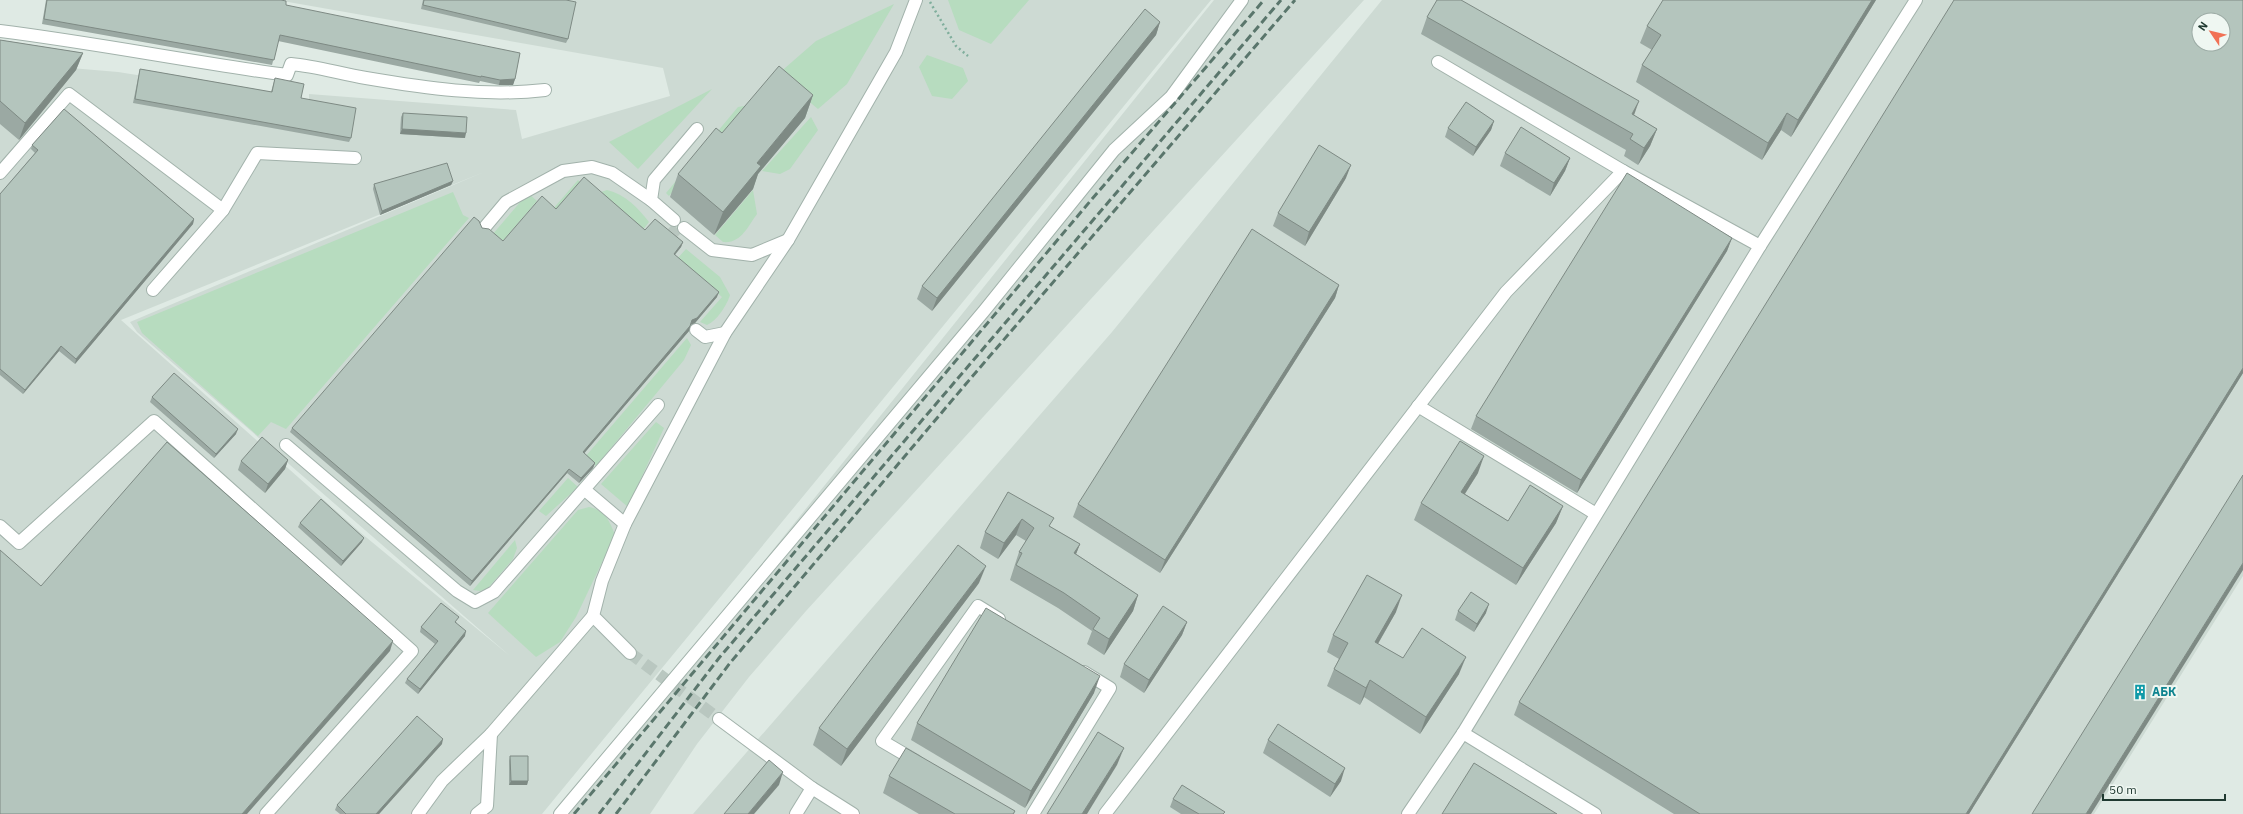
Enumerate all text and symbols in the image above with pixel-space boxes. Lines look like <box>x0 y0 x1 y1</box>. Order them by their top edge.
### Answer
north arrow <box>2191 12 2231 52</box>
text: N <box>2195 19 2211 34</box>
building icon: АБК <box>2131 683 2149 701</box>
place label: АБК <box>2152 684 2176 699</box>
scale bar <box>2103 776 2225 802</box>
text: 50 m <box>2109 782 2137 797</box>

